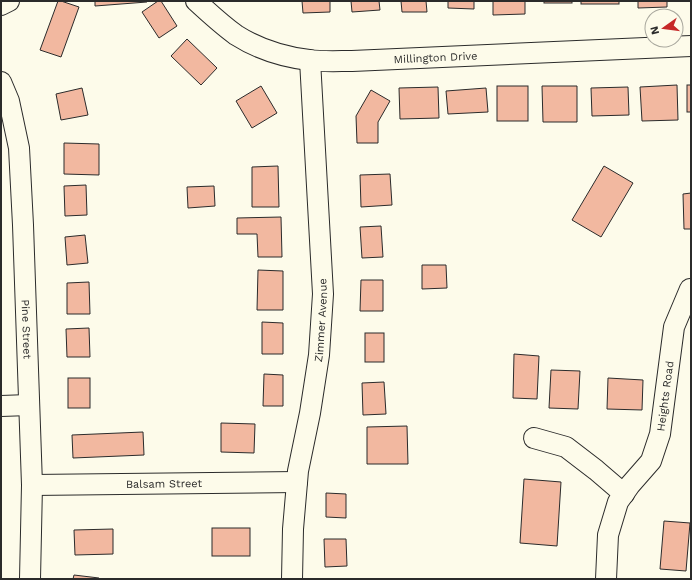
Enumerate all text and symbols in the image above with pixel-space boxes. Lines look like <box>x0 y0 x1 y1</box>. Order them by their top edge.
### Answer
north arrow <box>644 8 684 48</box>
text: N <box>647 25 662 36</box>
street label: Millington Drive <box>393 49 478 66</box>
street label: Zimmer Avenue <box>312 278 330 363</box>
street label: Pine Street <box>19 299 34 360</box>
street label: Heights Road <box>654 360 676 432</box>
street label: Balsam Street <box>126 477 203 490</box>

